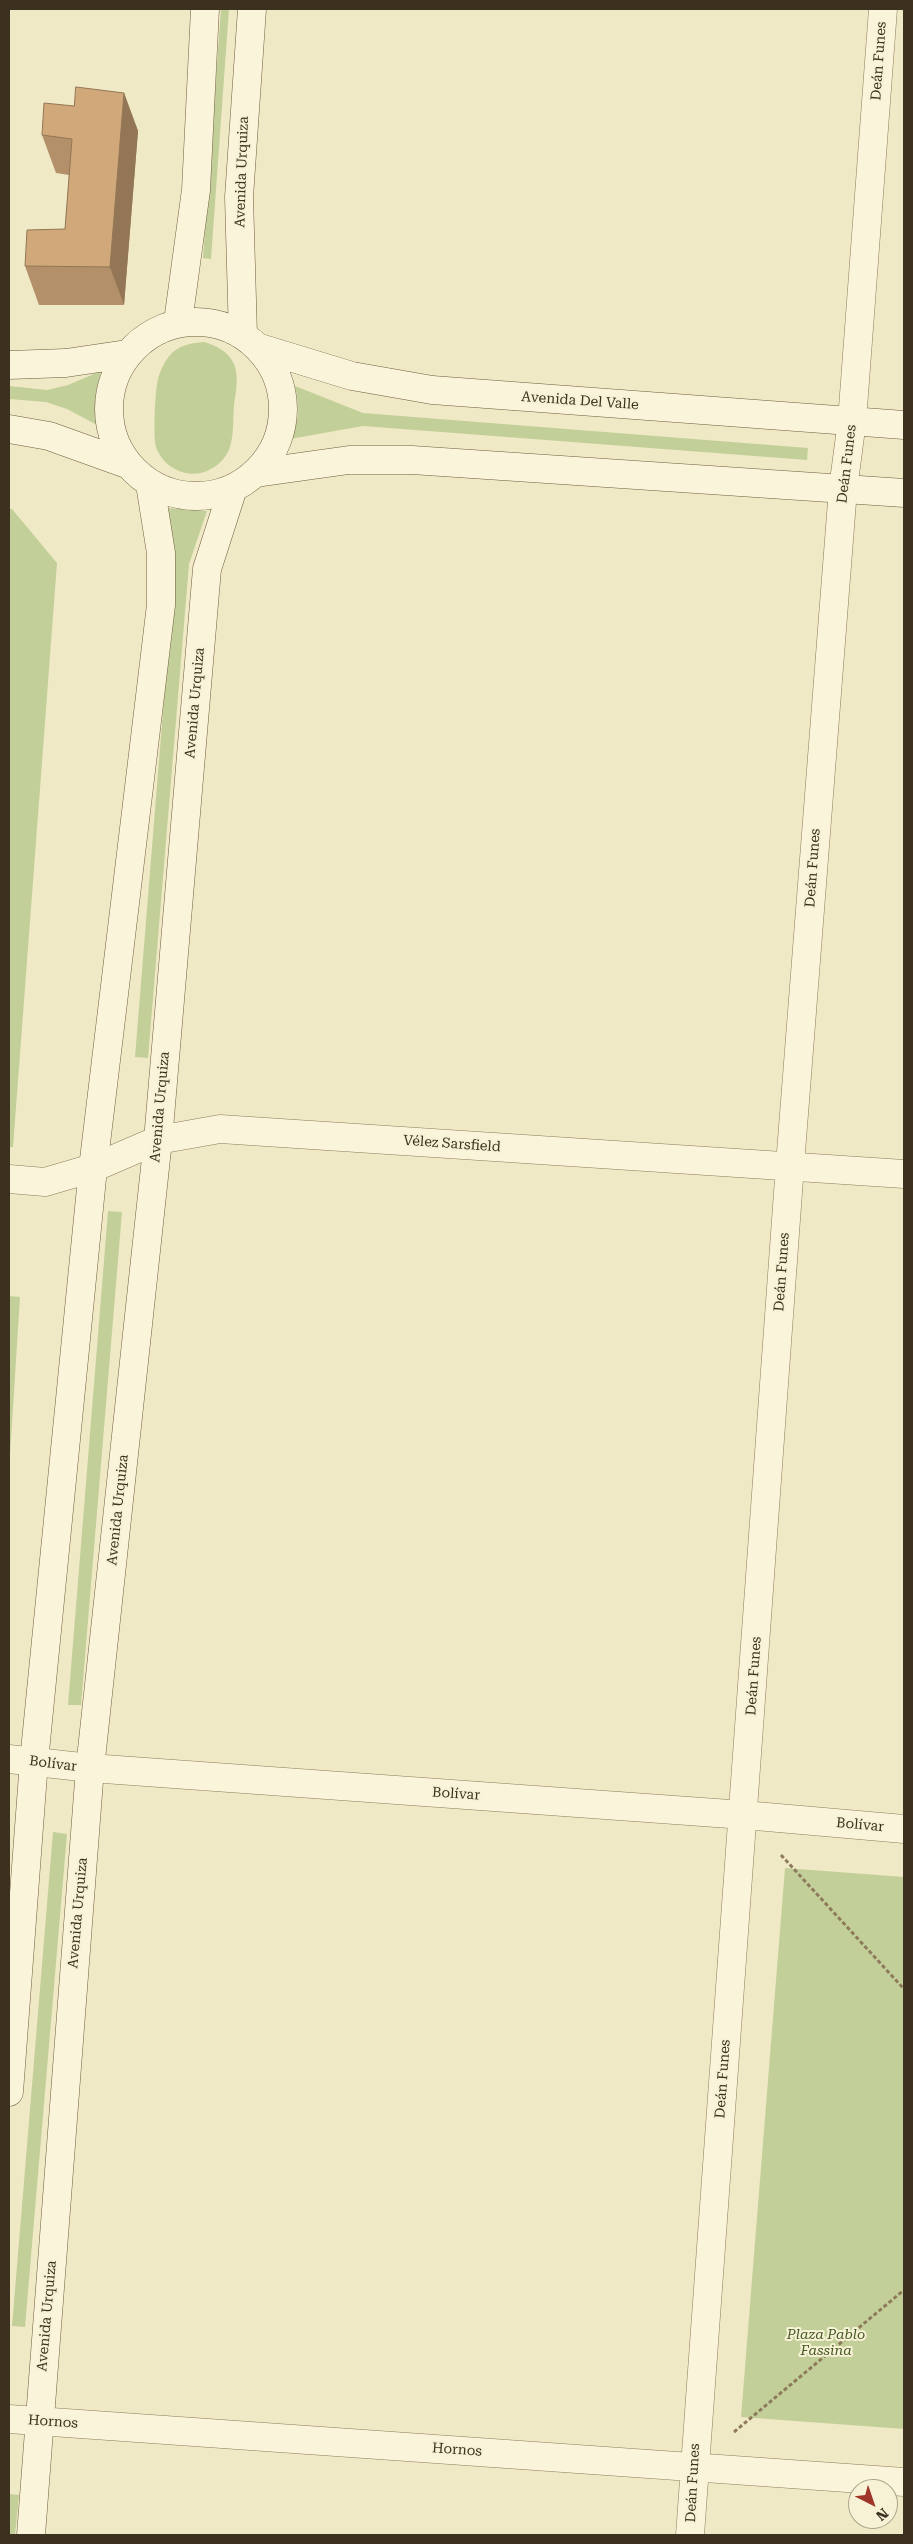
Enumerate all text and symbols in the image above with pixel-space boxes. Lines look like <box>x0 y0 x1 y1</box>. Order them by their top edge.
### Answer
street label: Deán Funes <box>868 21 890 101</box>
street label: Avenida Urquiza <box>232 116 252 228</box>
street label: Avenida Del Valle <box>521 389 639 413</box>
street label: Deán Funes <box>834 424 860 504</box>
street label: Avenida Urquiza <box>182 647 208 759</box>
street label: Deán Funes <box>802 828 824 908</box>
street label: Avenida Urquiza <box>147 1051 173 1163</box>
street label: Vélez Sarsfield <box>403 1132 501 1156</box>
street label: Deán Funes <box>771 1232 793 1312</box>
street label: Avenida Urquiza <box>104 1454 132 1566</box>
street label: Deán Funes <box>743 1636 765 1716</box>
street label: Bolívar <box>28 1753 78 1775</box>
street label: Bolívar <box>431 1784 481 1804</box>
street label: Bolívar <box>835 1815 885 1835</box>
street label: Avenida Urquiza <box>65 1857 91 1969</box>
street label: Deán Funes <box>712 2039 734 2119</box>
street label: Avenida Urquiza <box>34 2260 60 2372</box>
park label: Plaza Pablo Fassina <box>787 2327 865 2360</box>
street label: Hornos <box>27 2412 79 2432</box>
street label: Hornos <box>431 2440 483 2460</box>
street label: Deán Funes <box>683 2443 703 2523</box>
north arrow <box>848 2479 898 2529</box>
text: N <box>873 2505 892 2524</box>

